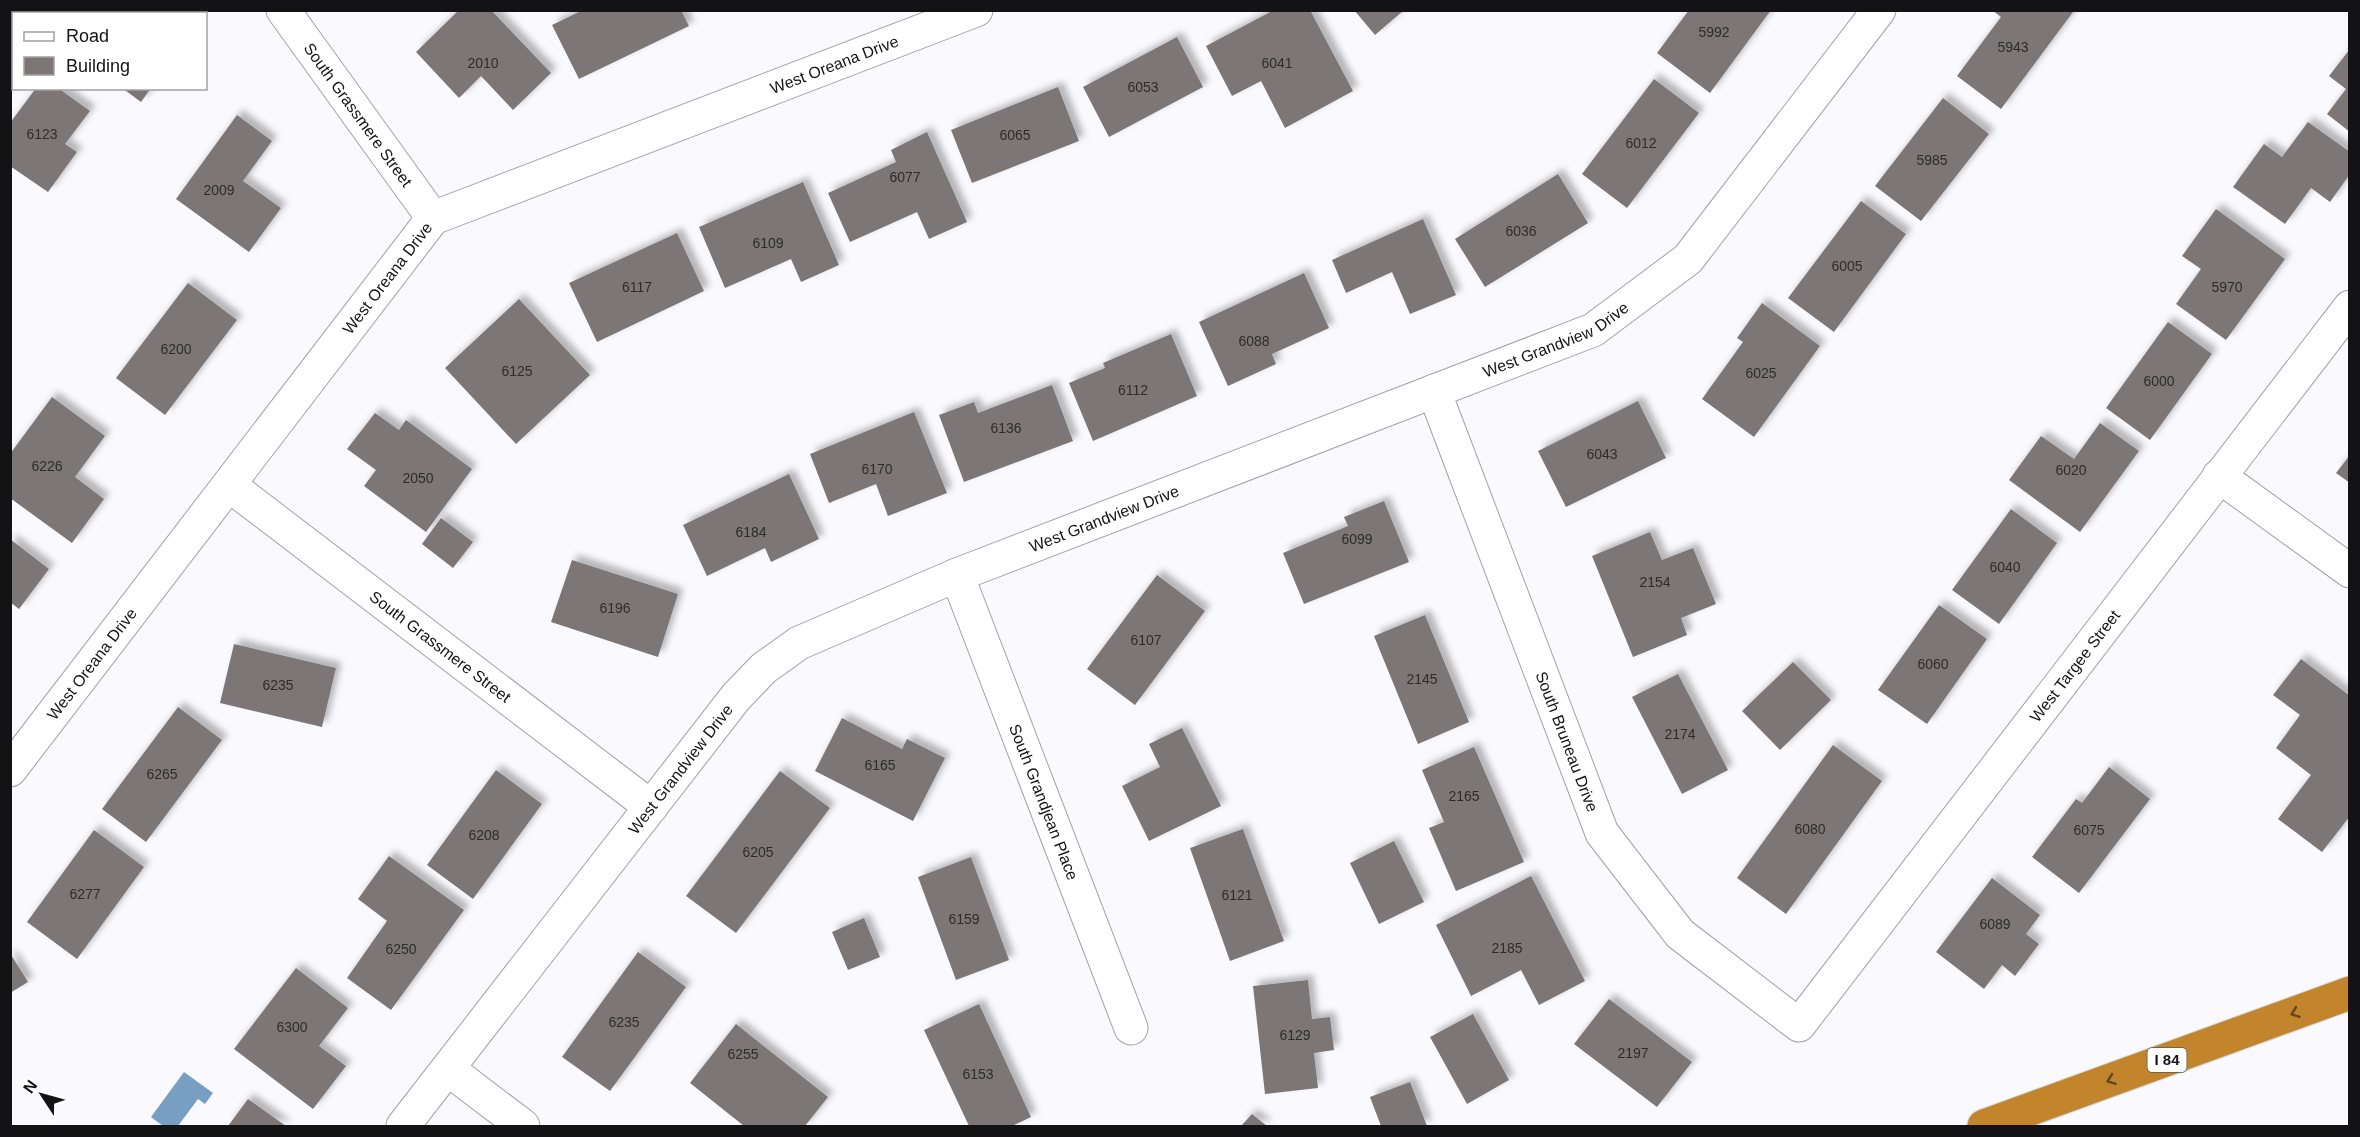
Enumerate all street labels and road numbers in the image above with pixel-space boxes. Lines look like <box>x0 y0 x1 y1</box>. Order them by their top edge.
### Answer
street label: West Oreana Drive <box>768 33 901 97</box>
street label: South Grassmere Street <box>301 40 416 190</box>
street label: West Oreana Drive <box>339 219 436 337</box>
street label: West Grandview Drive <box>1481 299 1632 381</box>
street label: West Grandview Drive <box>1027 482 1182 555</box>
street label: South Grassmere Street <box>366 588 514 706</box>
street label: West Oreana Drive <box>44 605 140 723</box>
street label: West Targee Street <box>2027 606 2124 725</box>
street label: South Bruneau Drive <box>1532 669 1601 814</box>
street label: West Grandview Drive <box>625 701 736 837</box>
street label: South Grandjean Place <box>1006 722 1081 882</box>
road number: I 84 <box>2148 1048 2186 1072</box>

